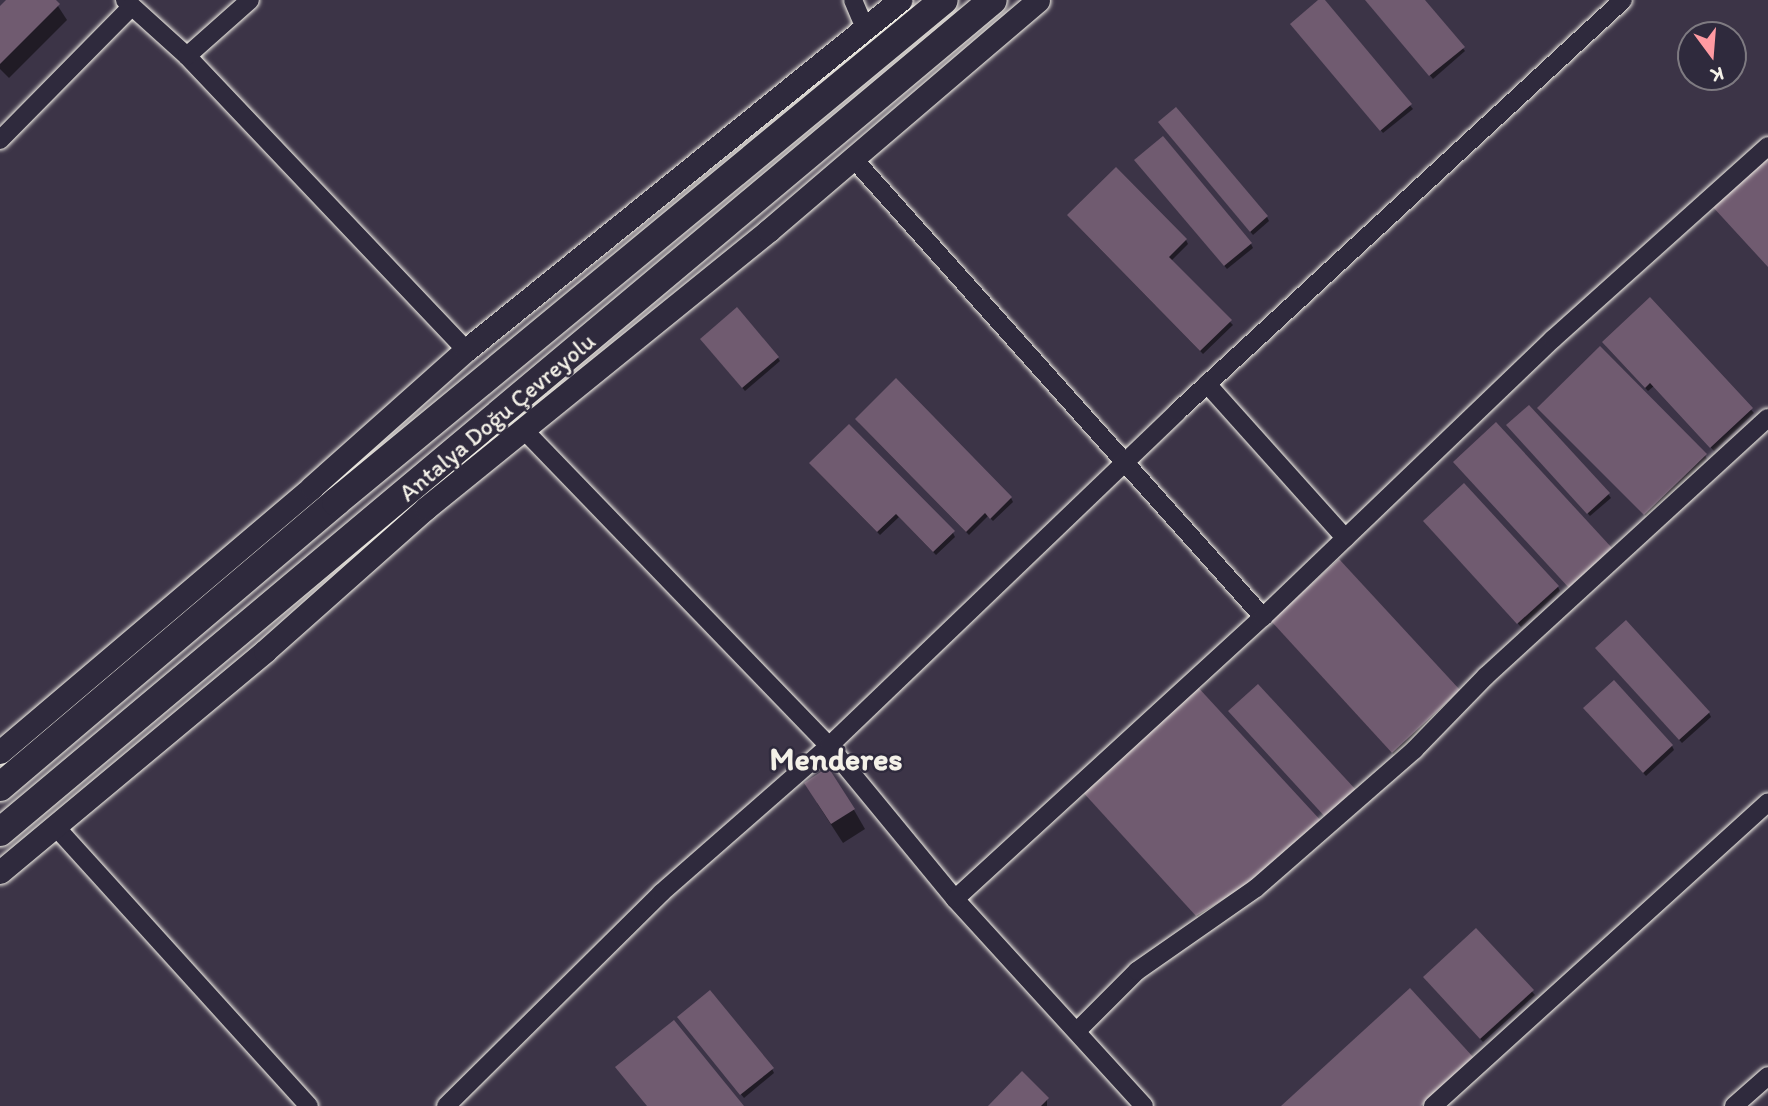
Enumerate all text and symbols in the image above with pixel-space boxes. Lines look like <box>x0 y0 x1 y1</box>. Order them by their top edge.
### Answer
north arrow <box>1677 21 1747 91</box>
text: K <box>1708 62 1726 87</box>
street label: Antalya Doğu Çevreyolu <box>393 327 601 507</box>
district label: Menderes <box>769 740 903 778</box>

